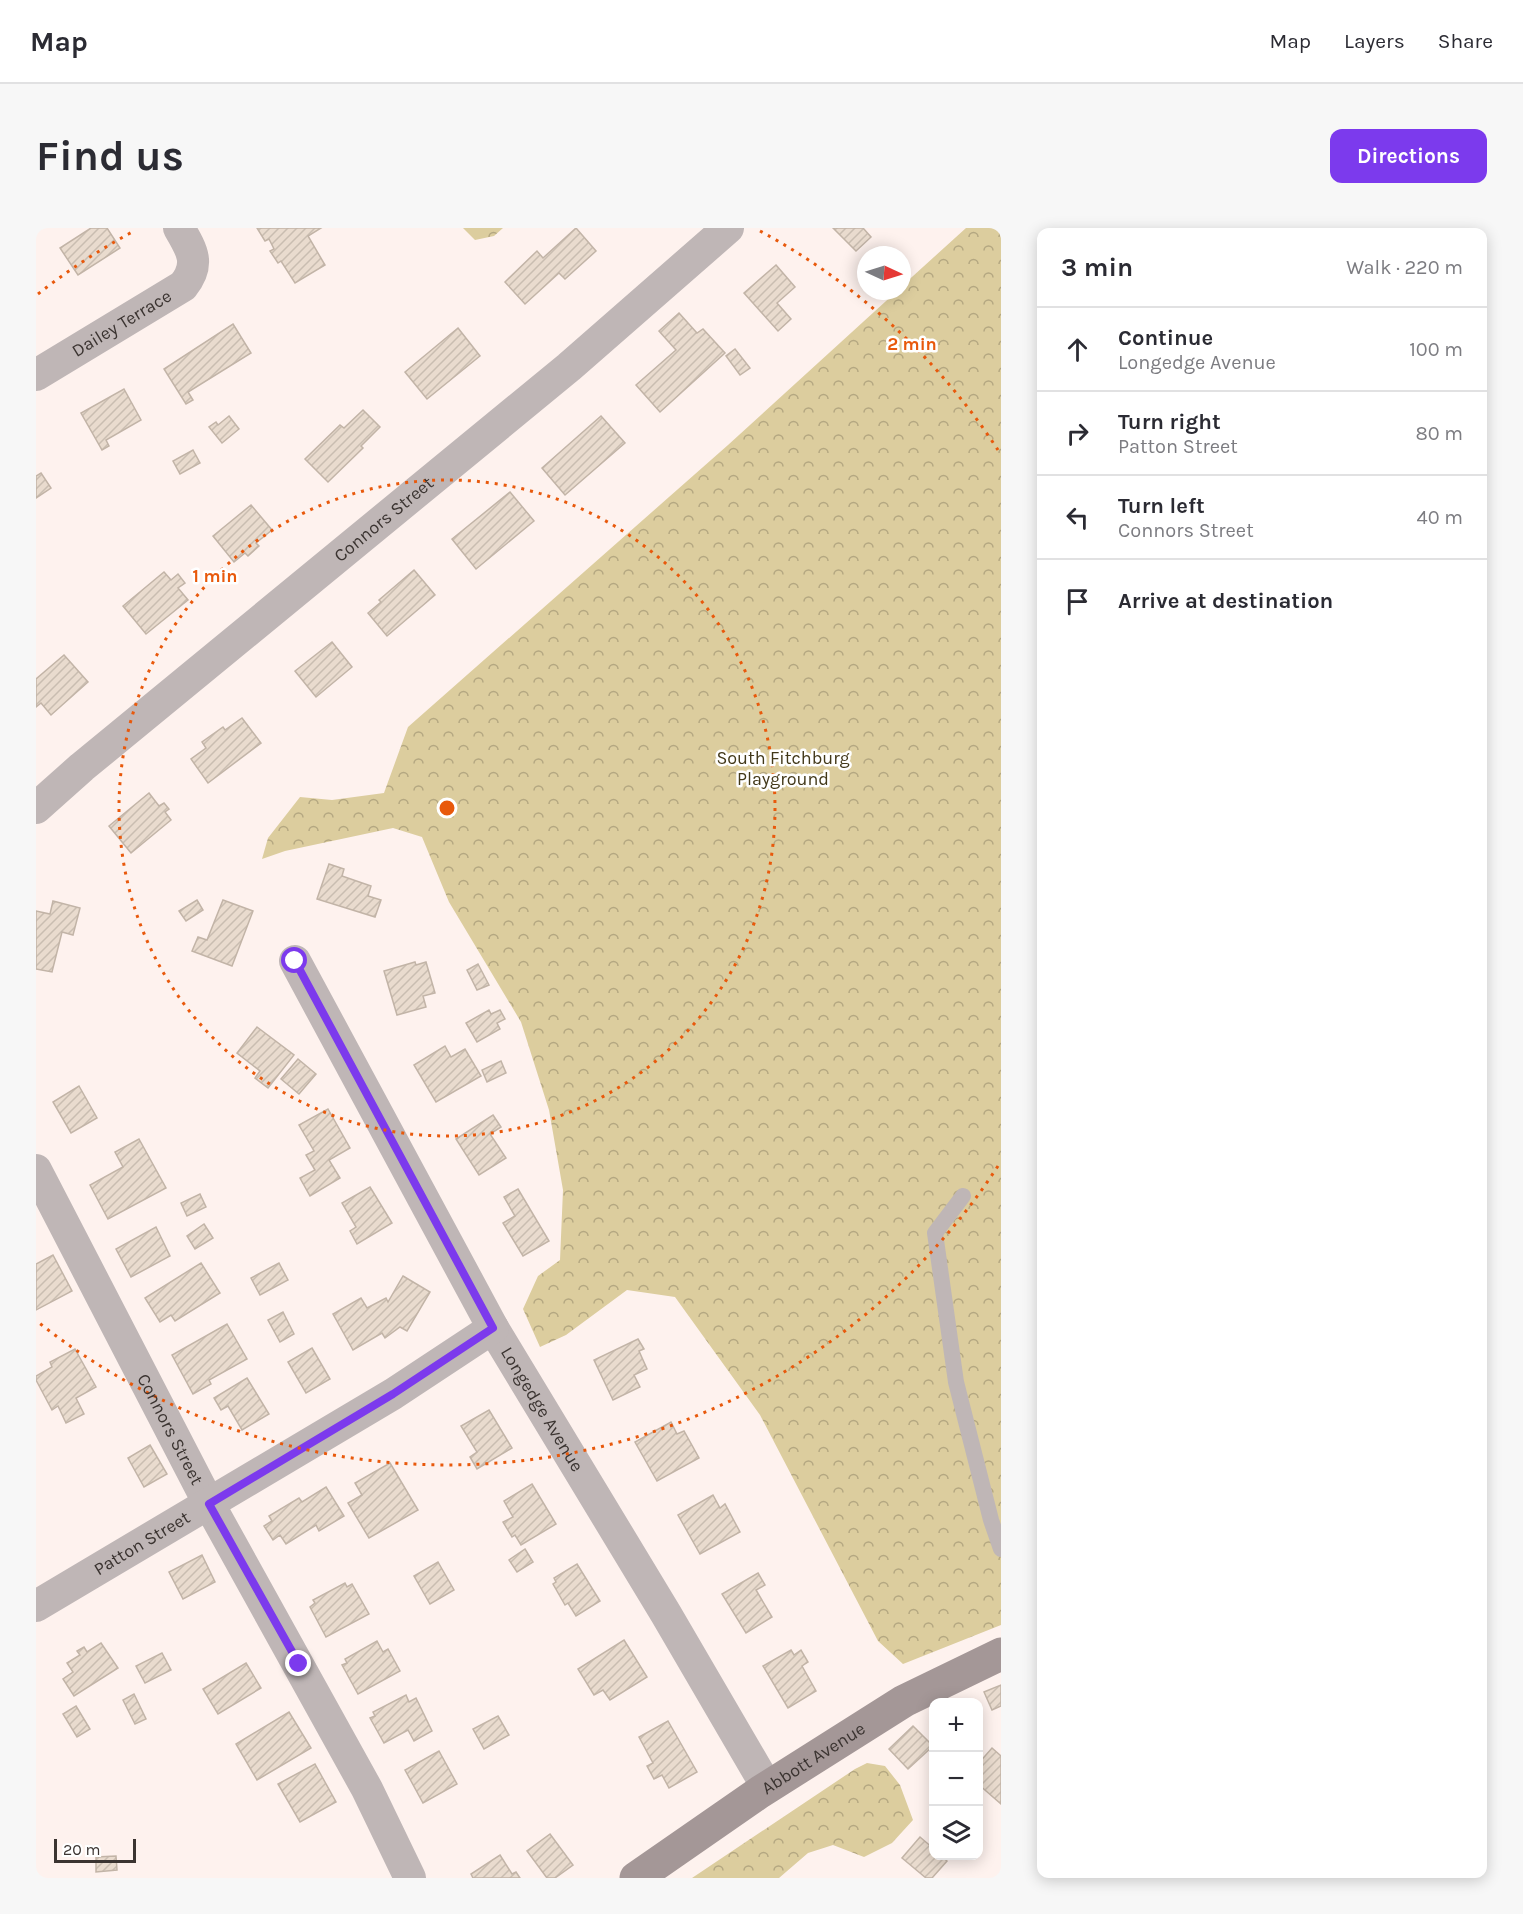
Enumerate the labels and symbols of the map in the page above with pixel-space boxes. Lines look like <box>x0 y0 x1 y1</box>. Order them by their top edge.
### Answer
north arrow <box>857 246 911 300</box>
street label: Dailey Terrace <box>68 285 175 362</box>
text: 2 min <box>887 333 937 355</box>
street label: Connors Street <box>329 472 438 567</box>
text: 1 min <box>192 565 238 587</box>
park label: South Fitchburg Playground <box>716 747 850 790</box>
centre of rings <box>437 798 457 818</box>
route start <box>281 947 307 973</box>
street label: Longedge Avenue <box>496 1343 588 1476</box>
street label: Connors Street <box>132 1370 208 1489</box>
street label: Patton Street <box>90 1506 194 1580</box>
route end <box>285 1650 311 1676</box>
street label: Abbott Avenue <box>757 1717 869 1799</box>
scale bar <box>54 1836 136 1864</box>

